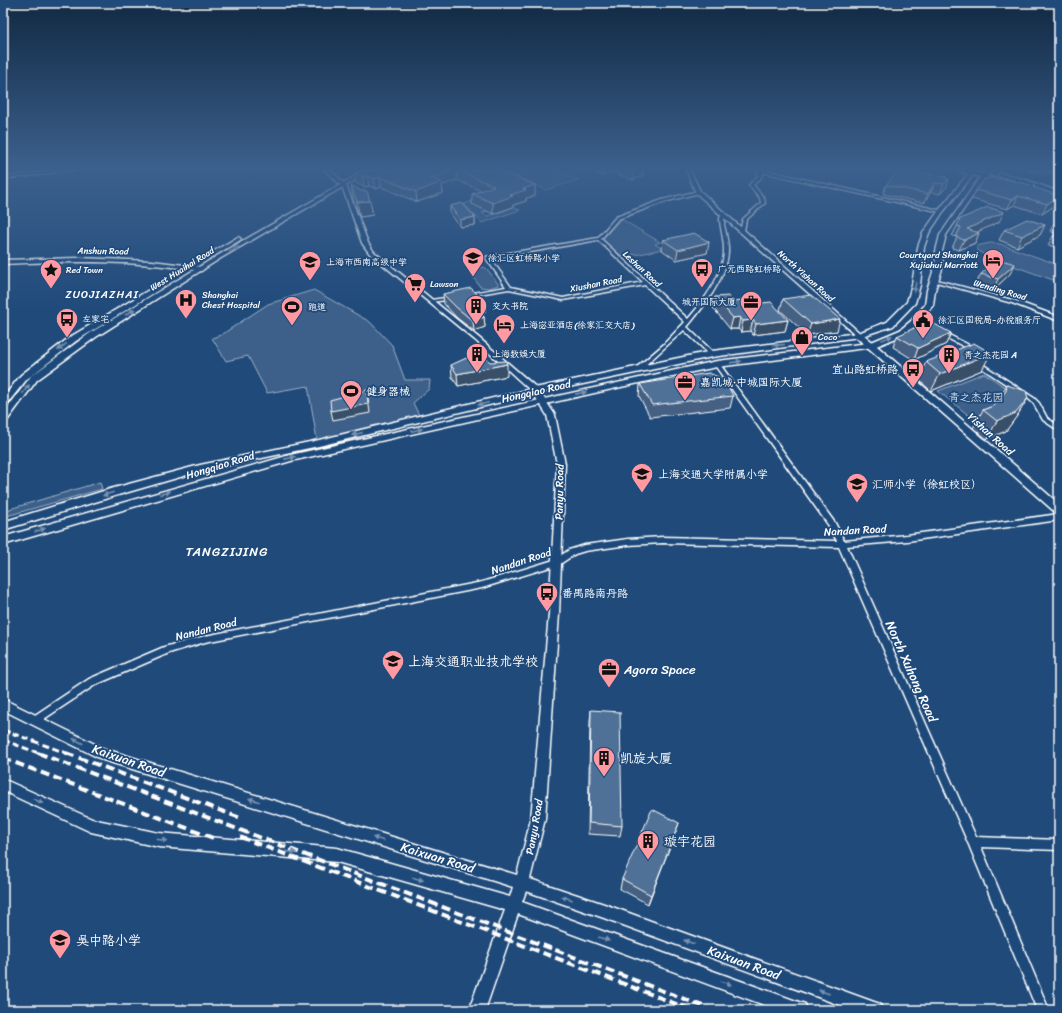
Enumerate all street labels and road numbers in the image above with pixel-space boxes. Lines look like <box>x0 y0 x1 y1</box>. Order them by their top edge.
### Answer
street label: West Huaihai Road <box>147 242 218 295</box>
street label: Anshun Road <box>76 243 130 259</box>
street label: North Yishan Road <box>774 246 839 307</box>
street label: Leshan Road <box>619 247 666 292</box>
street label: Xiushan Road <box>568 271 625 297</box>
street label: Wending Road <box>972 275 1030 306</box>
street label: Hongqiao Road <box>499 374 574 409</box>
street label: Yishan Road <box>963 408 1019 461</box>
street label: Hongqiao Road <box>184 446 258 485</box>
street label: Panyu Road <box>550 463 570 520</box>
street label: Nandan Road <box>823 519 888 542</box>
street label: Nandan Road <box>488 542 555 580</box>
street label: Nandan Road <box>173 612 240 646</box>
street label: North Xuhong Road <box>879 617 945 727</box>
street label: Kaixuan Road <box>89 737 170 784</box>
street label: Panyu Road <box>520 797 549 856</box>
street label: Kaixuan Road <box>398 835 479 880</box>
street label: Kaixuan Road <box>704 939 785 987</box>

